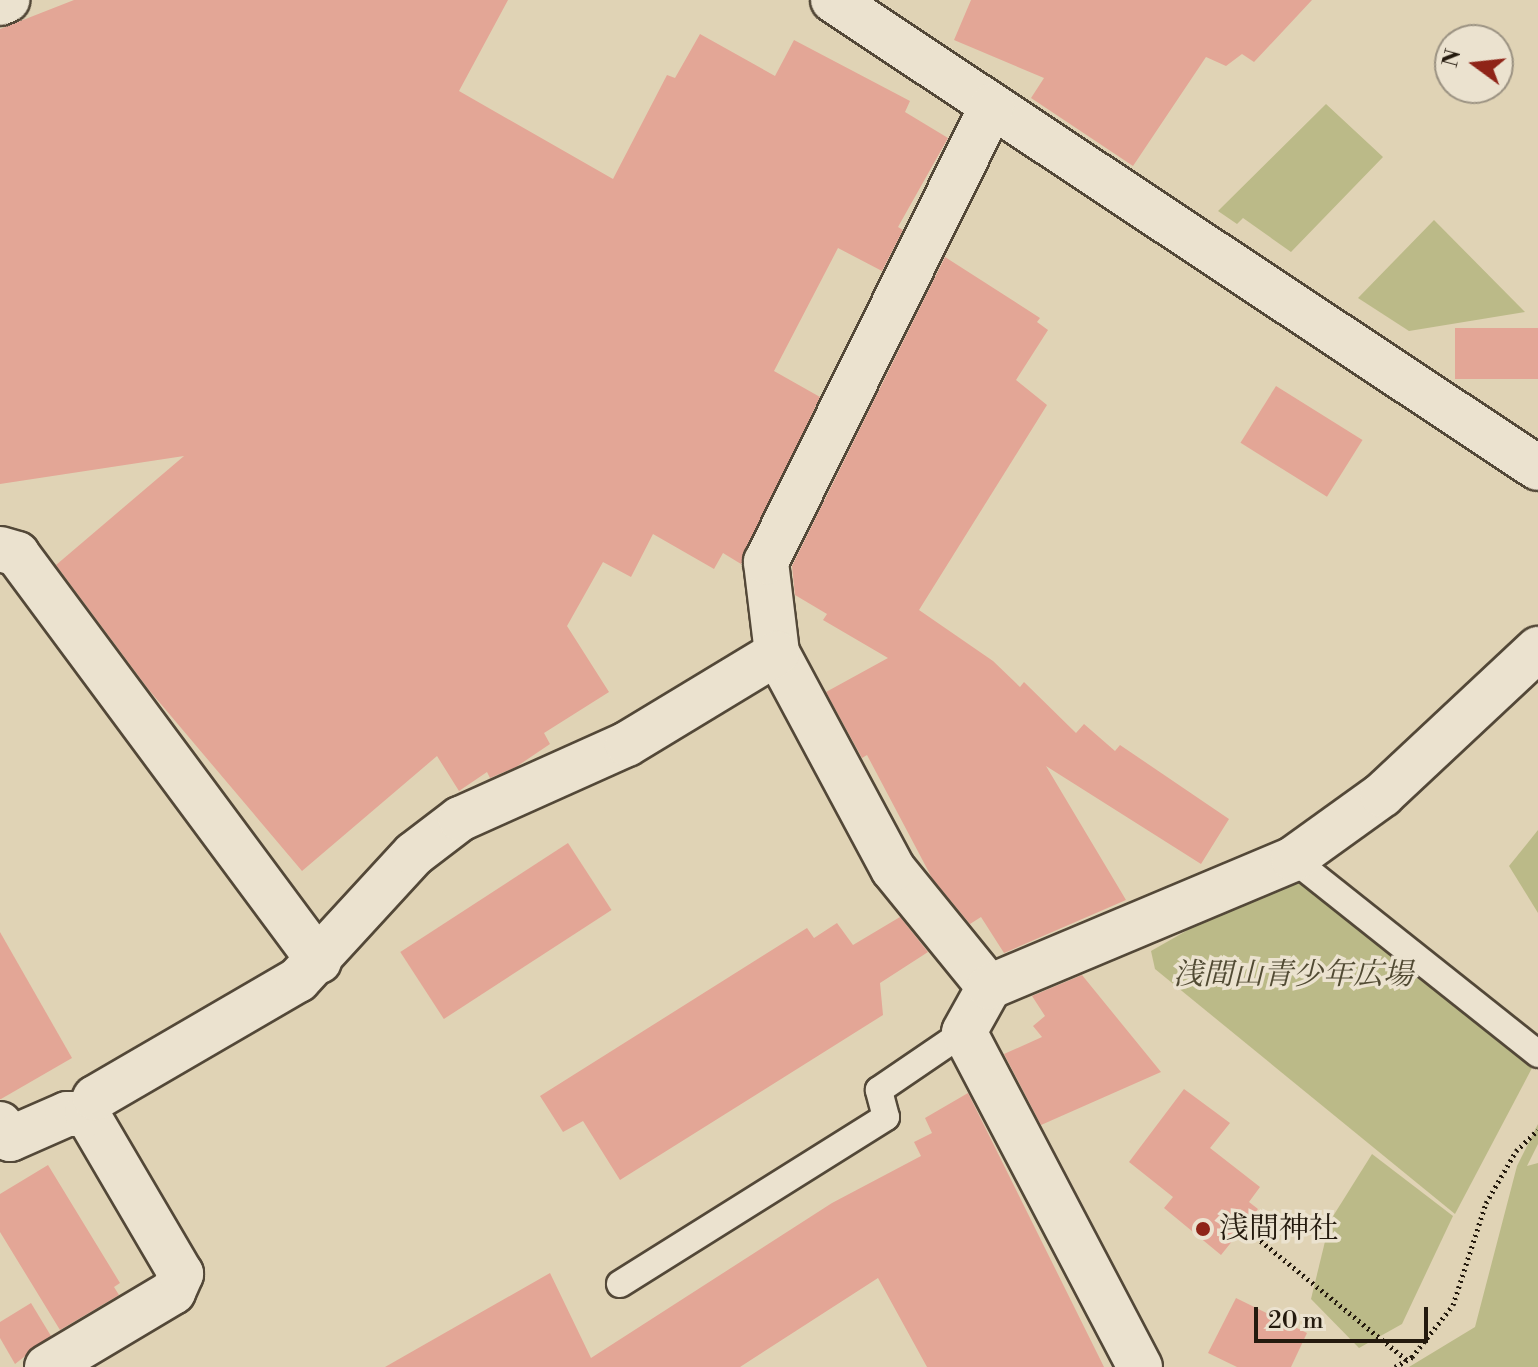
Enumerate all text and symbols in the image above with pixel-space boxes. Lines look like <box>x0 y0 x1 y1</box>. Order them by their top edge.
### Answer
north arrow <box>1434 24 1514 104</box>
text: N <box>1437 46 1468 70</box>
park label: 浅間山青少年広場 <box>1173 957 1413 993</box>
place label: 浅間神社 <box>1219 1211 1339 1247</box>
marker: 浅間神社 <box>1194 1220 1212 1238</box>
scale bar <box>1258 1291 1432 1341</box>
text: 20 m <box>1268 1306 1324 1336</box>

